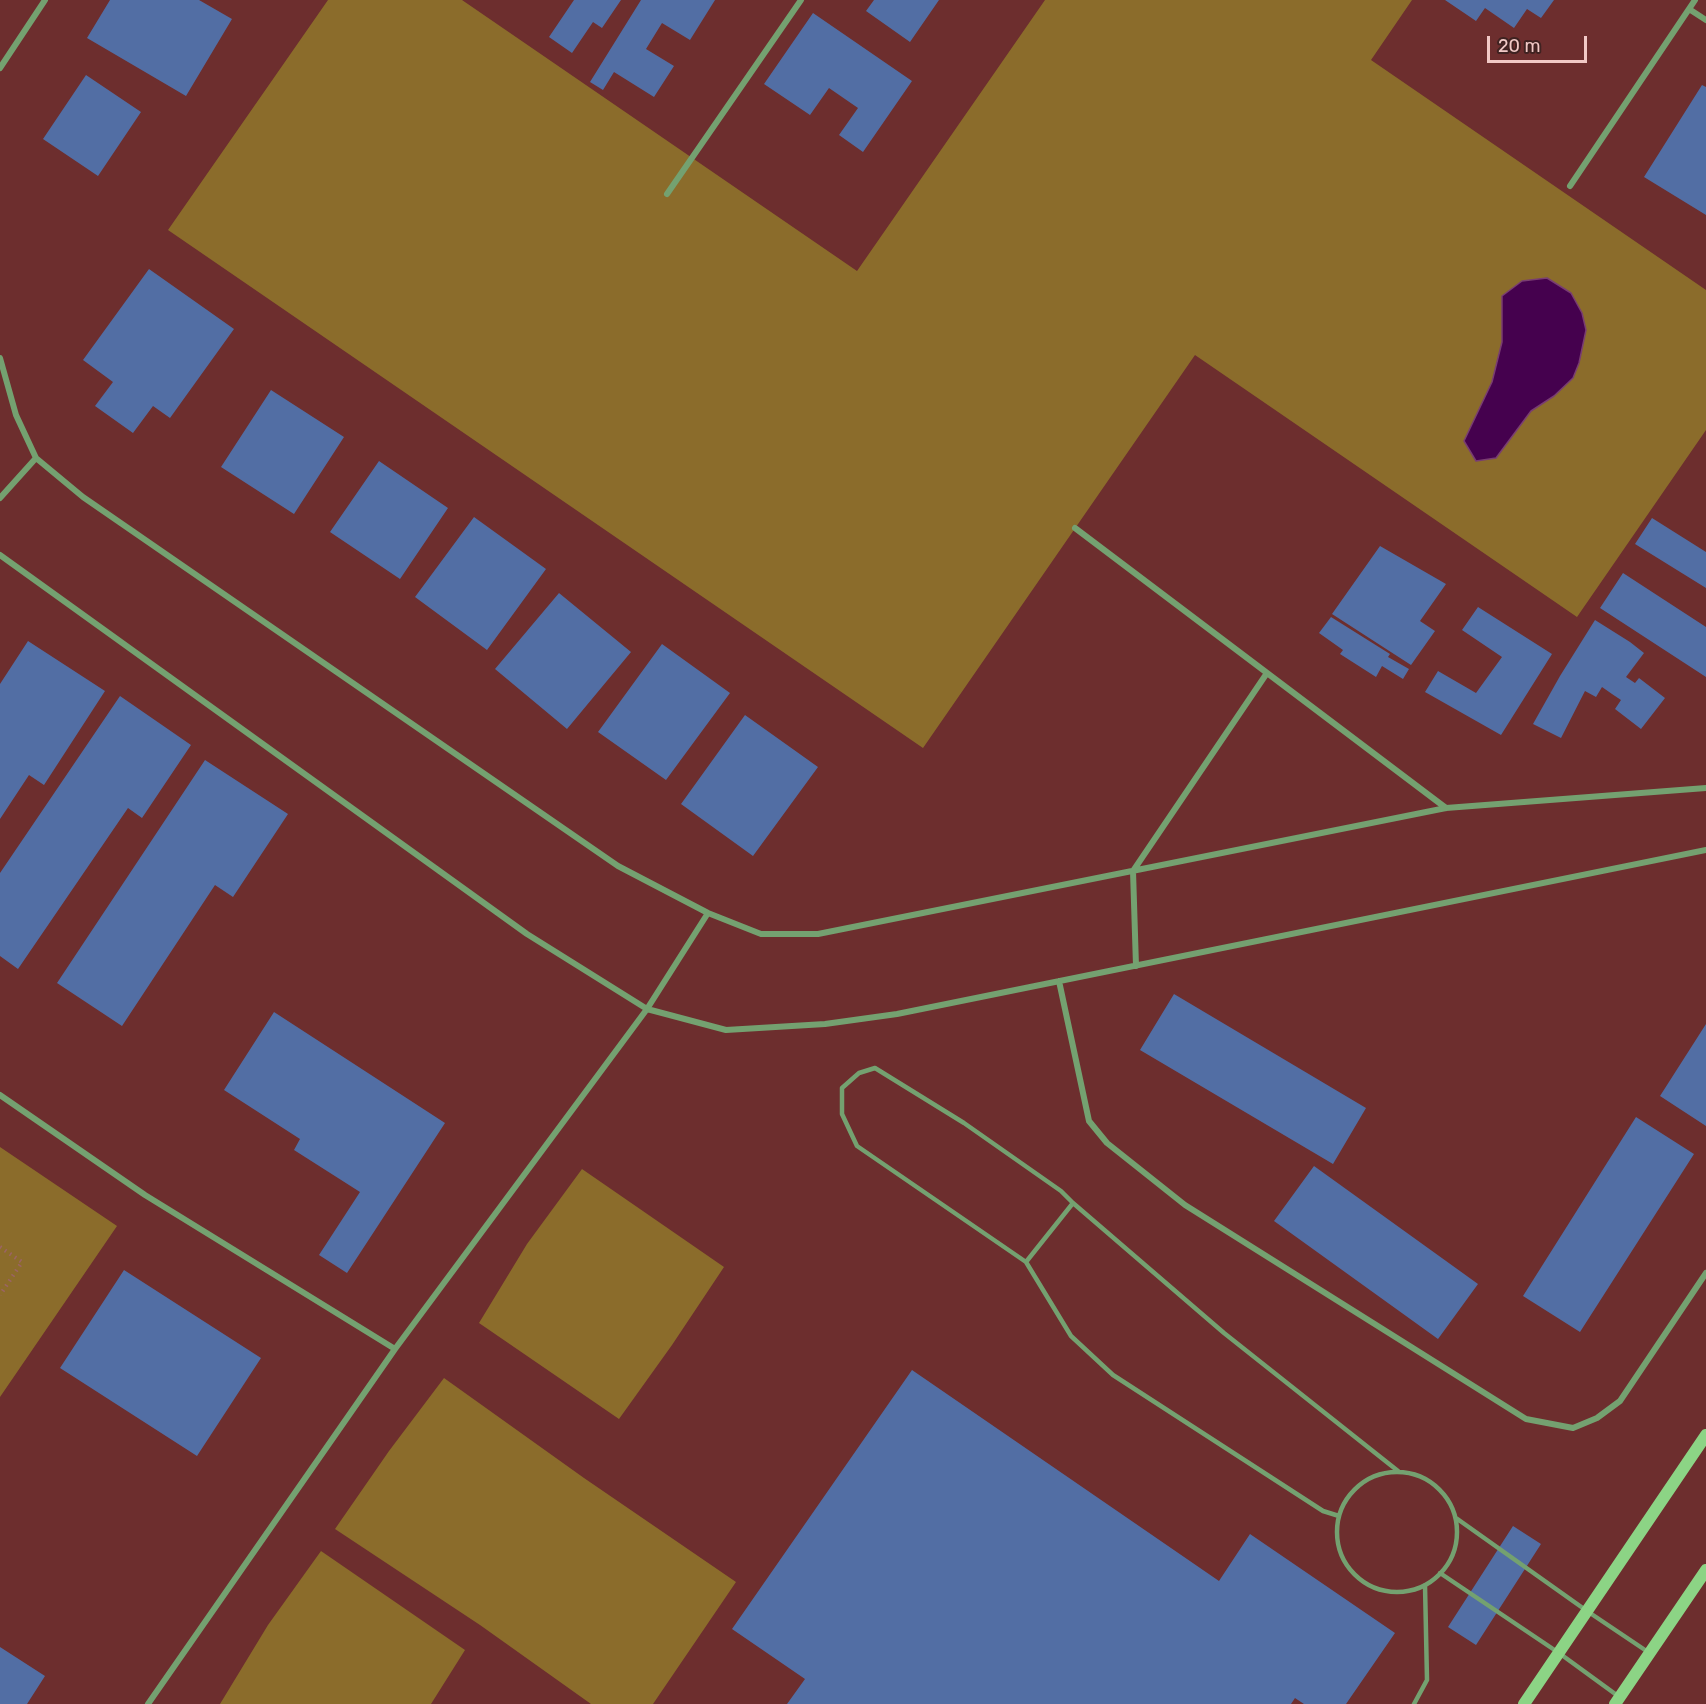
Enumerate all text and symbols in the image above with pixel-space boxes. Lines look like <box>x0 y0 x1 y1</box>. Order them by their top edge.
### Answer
scale bar <box>1490 24 1590 62</box>
text: 20 m <box>1498 35 1540 57</box>

